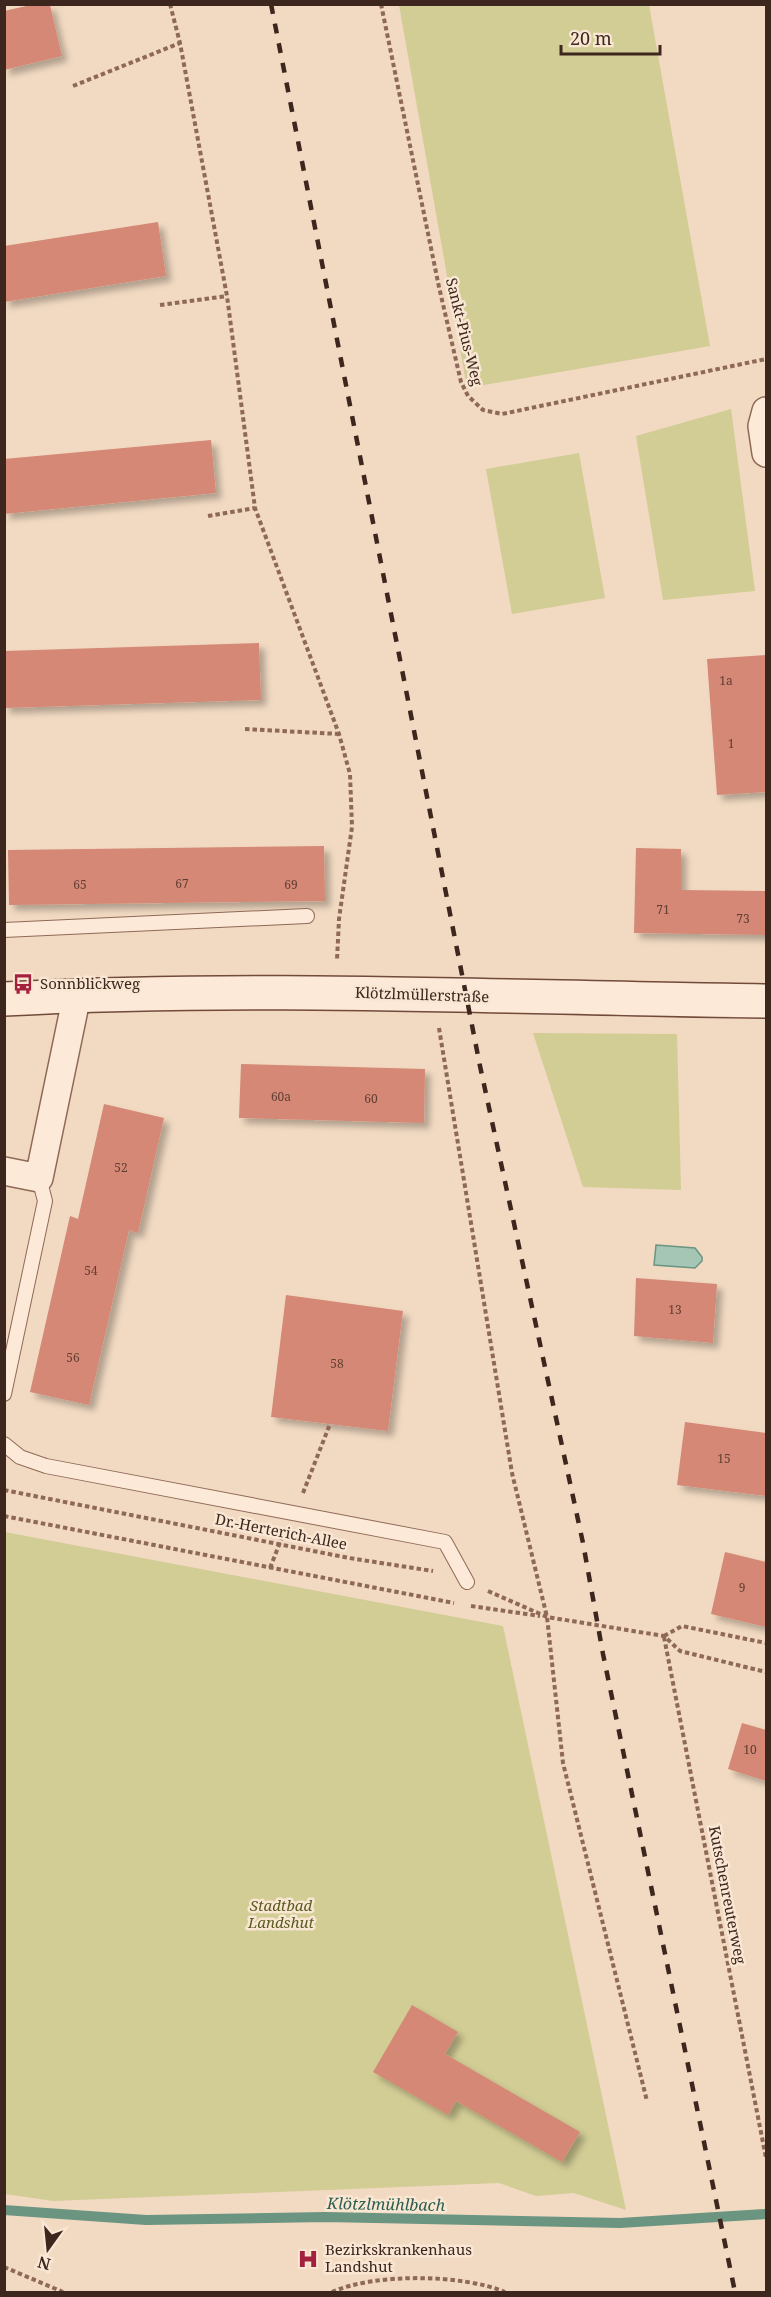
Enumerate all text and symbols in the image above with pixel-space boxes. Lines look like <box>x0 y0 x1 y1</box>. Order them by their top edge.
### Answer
scale bar <box>561 18 660 56</box>
text: 20 m <box>570 26 612 50</box>
street label: Sankt-Pius-Weg <box>442 276 488 388</box>
house number: 1a <box>719 672 733 689</box>
house number: 1 <box>728 735 734 752</box>
house number: 67 <box>175 875 189 892</box>
house number: 65 <box>73 876 87 893</box>
house number: 69 <box>284 876 298 893</box>
house number: 71 <box>656 901 670 918</box>
house number: 73 <box>736 910 750 927</box>
bus stop icon: Sonnblickweg <box>11 972 35 996</box>
place label: Sonnblickweg <box>40 973 140 993</box>
street label: Klötzlmüllerstraße <box>354 982 490 1006</box>
house number: 60a <box>271 1088 291 1105</box>
house number: 60 <box>364 1090 378 1107</box>
house number: 52 <box>114 1159 128 1176</box>
house number: 54 <box>84 1262 98 1279</box>
house number: 13 <box>668 1301 682 1318</box>
house number: 56 <box>66 1349 80 1366</box>
house number: 58 <box>330 1355 344 1372</box>
house number: 15 <box>717 1450 731 1467</box>
street label: Dr.-Herterich-Allee <box>213 1508 349 1554</box>
house number: 9 <box>739 1579 745 1596</box>
house number: 10 <box>743 1741 757 1758</box>
street label: Kutschenreuterweg <box>705 1824 751 1966</box>
park label: Stadtbad Landshut <box>247 1895 315 1932</box>
water label: Klötzlmühlbach <box>326 2192 446 2216</box>
north arrow <box>18 2219 78 2279</box>
place label: Bezirkskrankenhaus Landshut <box>325 2239 472 2276</box>
hospital icon: Bezirkskrankenhaus Landshut <box>296 2247 320 2271</box>
text: N <box>35 2251 53 2276</box>

